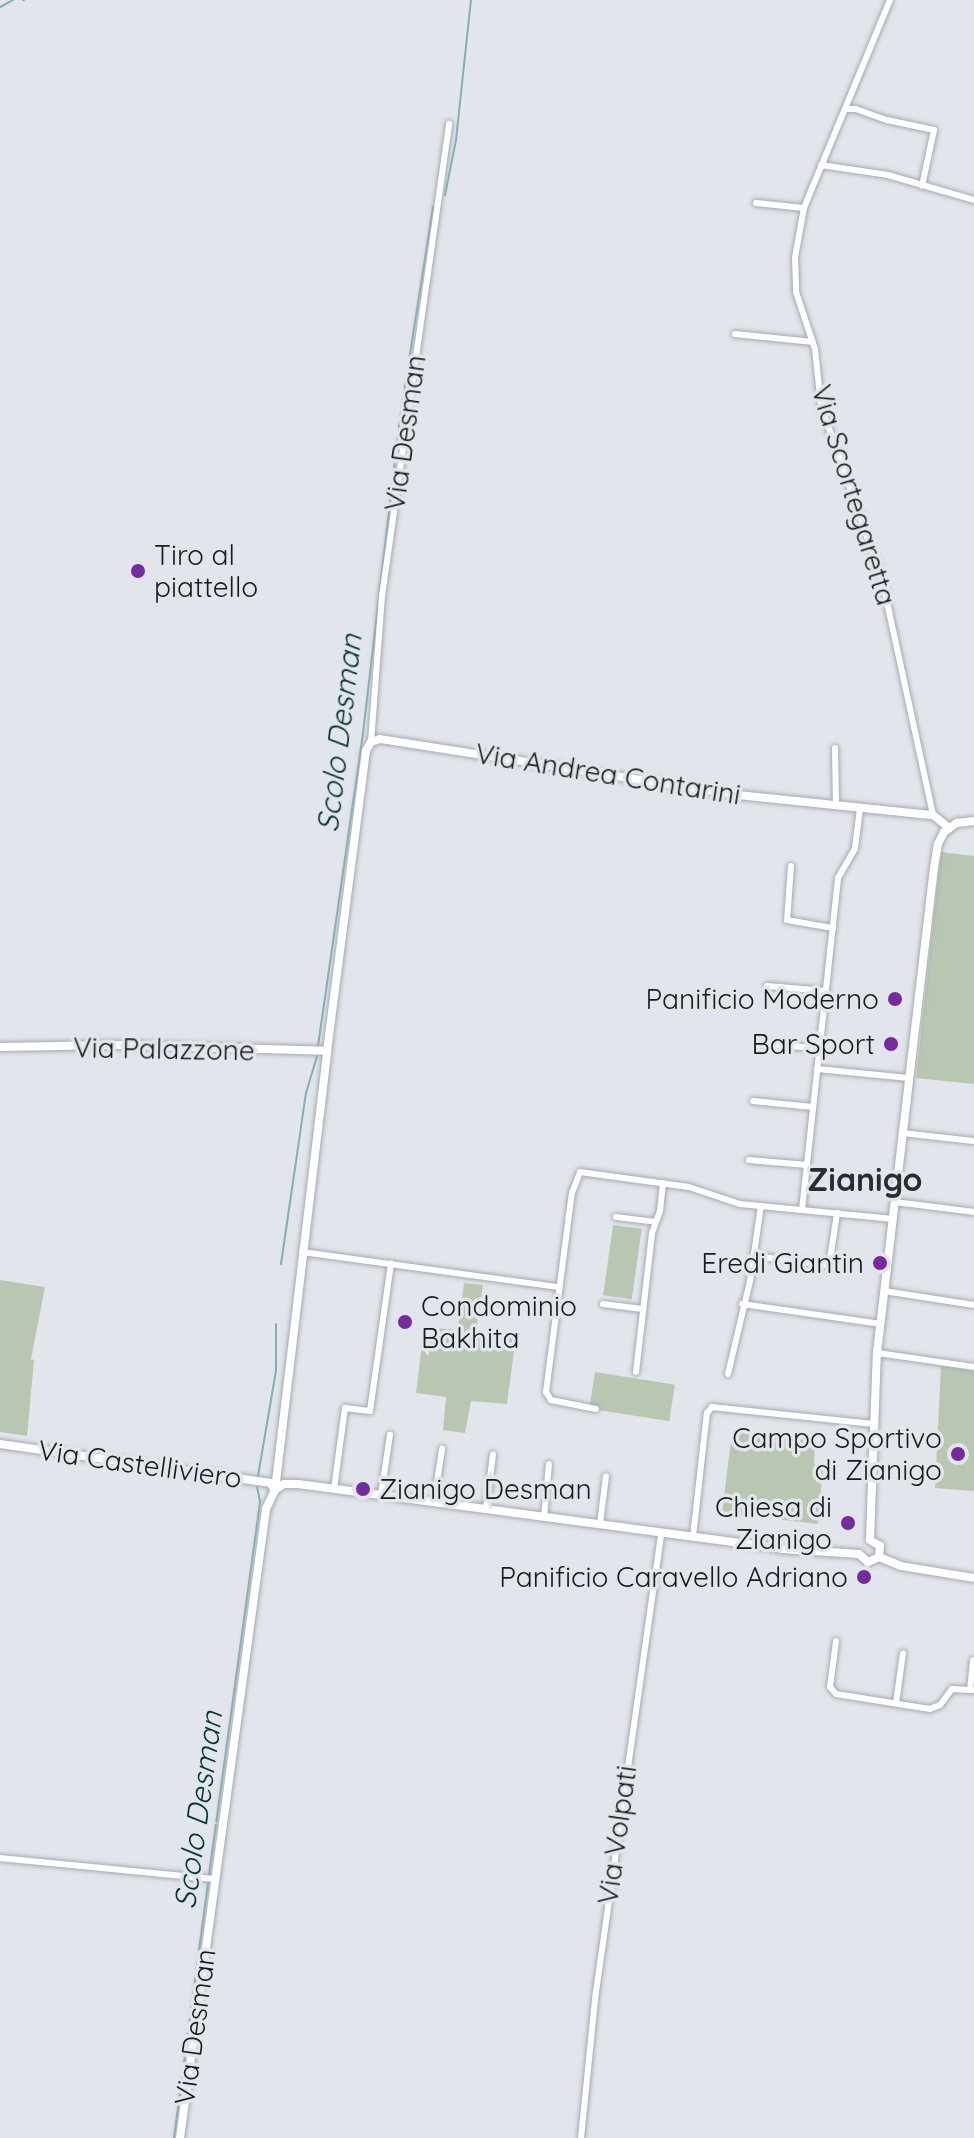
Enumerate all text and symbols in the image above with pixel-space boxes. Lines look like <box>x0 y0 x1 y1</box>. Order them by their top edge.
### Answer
street label: Via Desman <box>377 353 433 513</box>
street label: Via Scortegaretta <box>805 381 903 609</box>
place label: Tiro al piattello <box>154 538 258 604</box>
marker: Tiro al piattello <box>129 562 147 580</box>
water label: Scolo Desman <box>309 632 369 834</box>
street label: Via Andrea Contarini <box>473 736 743 812</box>
place label: Panificio Moderno <box>645 982 879 1016</box>
marker: Panificio Moderno <box>886 990 904 1008</box>
place label: Bar Sport <box>751 1027 875 1061</box>
street label: Via Palazzone <box>73 1031 255 1067</box>
marker: Bar Sport <box>882 1035 900 1053</box>
district label: Zianigo <box>808 1160 922 1198</box>
place label: Eredi Giantin <box>701 1246 864 1280</box>
marker: Eredi Giantin <box>871 1254 889 1272</box>
place label: Condominio Bakhita <box>421 1289 577 1355</box>
marker: Condominio Bakhita <box>396 1313 414 1331</box>
place label: Campo Sportivo di Zianigo <box>732 1421 942 1487</box>
street label: Via Castelliviero <box>36 1433 244 1495</box>
marker: Campo Sportivo di Zianigo <box>949 1445 967 1463</box>
place label: Zianigo Desman <box>379 1472 592 1506</box>
marker: Zianigo Desman <box>354 1480 372 1498</box>
place label: Chiesa di Zianigo <box>715 1490 832 1556</box>
marker: Chiesa di Zianigo <box>839 1514 857 1532</box>
place label: Panificio Caravello Adriano <box>499 1560 848 1594</box>
marker: Panificio Caravello Adriano <box>855 1568 873 1586</box>
water label: Scolo Desman <box>166 1709 230 1911</box>
street label: Via Volpati <box>591 1763 643 1907</box>
street label: Via Desman <box>167 1947 223 2107</box>

